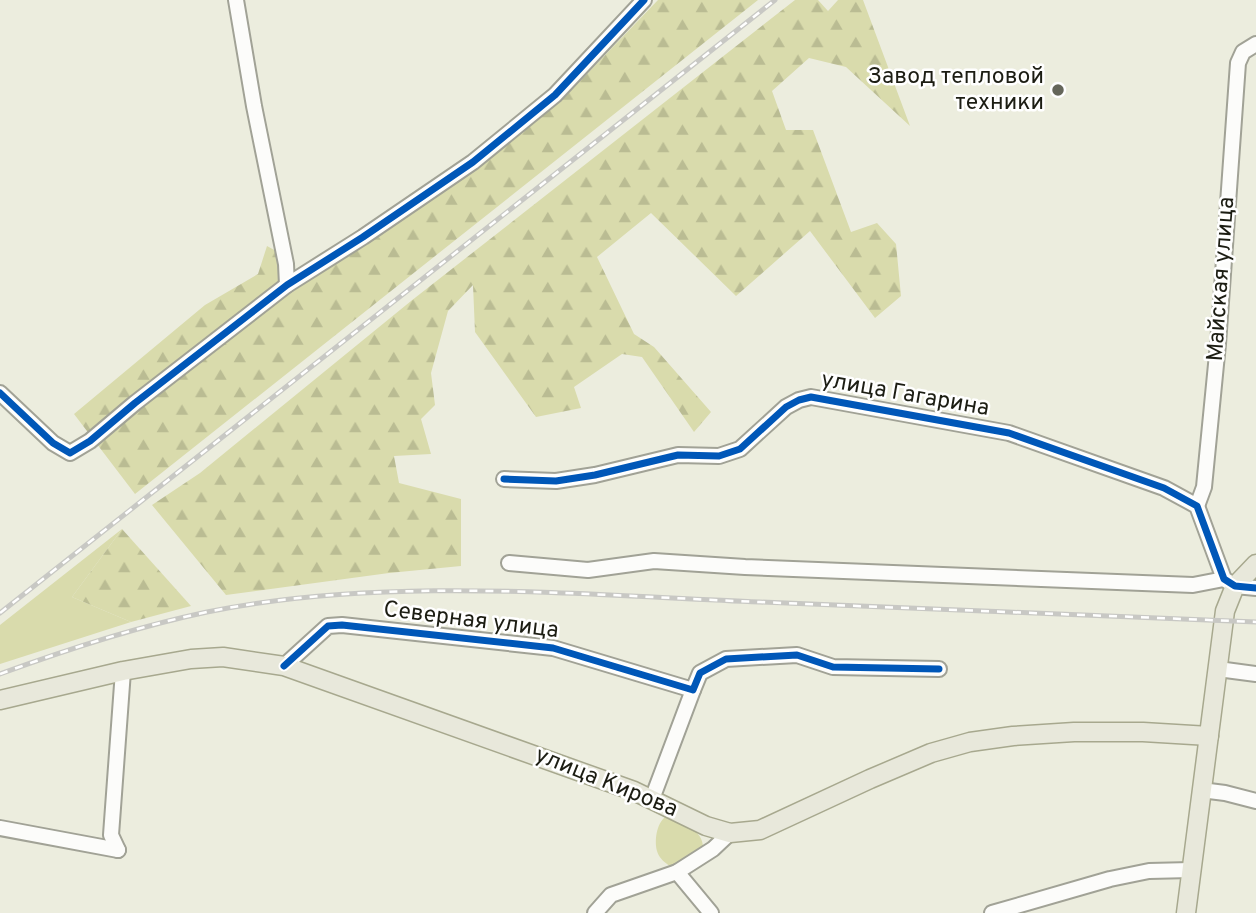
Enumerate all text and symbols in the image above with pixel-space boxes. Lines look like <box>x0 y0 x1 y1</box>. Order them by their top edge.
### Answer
place label: Завод тепловой техники <box>868 63 1044 118</box>
marker: Завод тепловой техники <box>1050 82 1066 98</box>
street label: Майская улица <box>1202 196 1242 362</box>
street label: улица Гагарина <box>819 366 991 424</box>
street label: Северная улица <box>382 596 560 646</box>
street label: улица Кирова <box>530 741 682 825</box>

